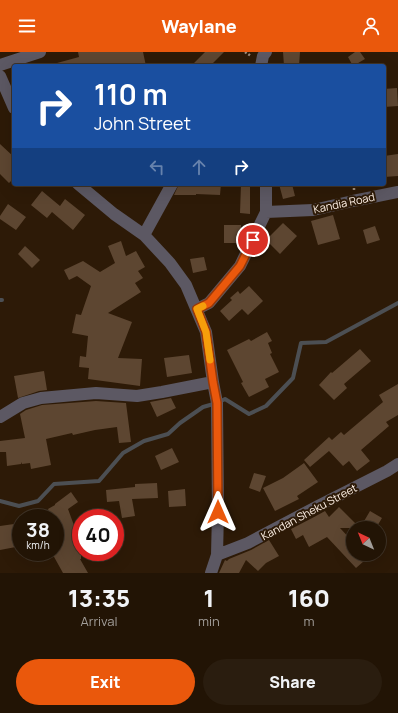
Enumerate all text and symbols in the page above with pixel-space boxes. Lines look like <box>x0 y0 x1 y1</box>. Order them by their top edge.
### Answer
text: Waylane <box>161 14 237 38</box>
icon: menu <box>16 15 38 37</box>
icon: person <box>360 15 382 37</box>
text: 110 m <box>94 75 168 113</box>
icon: right <box>28 80 80 132</box>
text: John Street <box>94 111 191 135</box>
icon: left <box>146 156 168 178</box>
icon: ahead <box>188 156 210 178</box>
icon: right <box>230 156 252 178</box>
street label: Kandia Road <box>312 189 376 216</box>
pin <box>236 223 270 257</box>
icon: arrive <box>242 229 264 251</box>
street label: Kandan Sheku Street <box>258 480 359 543</box>
position arrow <box>197 491 239 533</box>
speed limit sign: 40 <box>72 509 124 561</box>
text: 38 <box>26 516 50 543</box>
north arrow <box>346 521 386 561</box>
map controls <box>346 521 386 561</box>
text: km/h <box>26 538 50 552</box>
text: 13:35 <box>68 581 130 614</box>
text: 1 <box>204 581 214 614</box>
text: 160 <box>288 581 330 614</box>
text: Arrival <box>80 612 118 630</box>
text: min <box>198 612 220 630</box>
text: m <box>303 612 314 630</box>
button: Exit <box>16 659 195 705</box>
button: Share <box>203 659 382 705</box>

